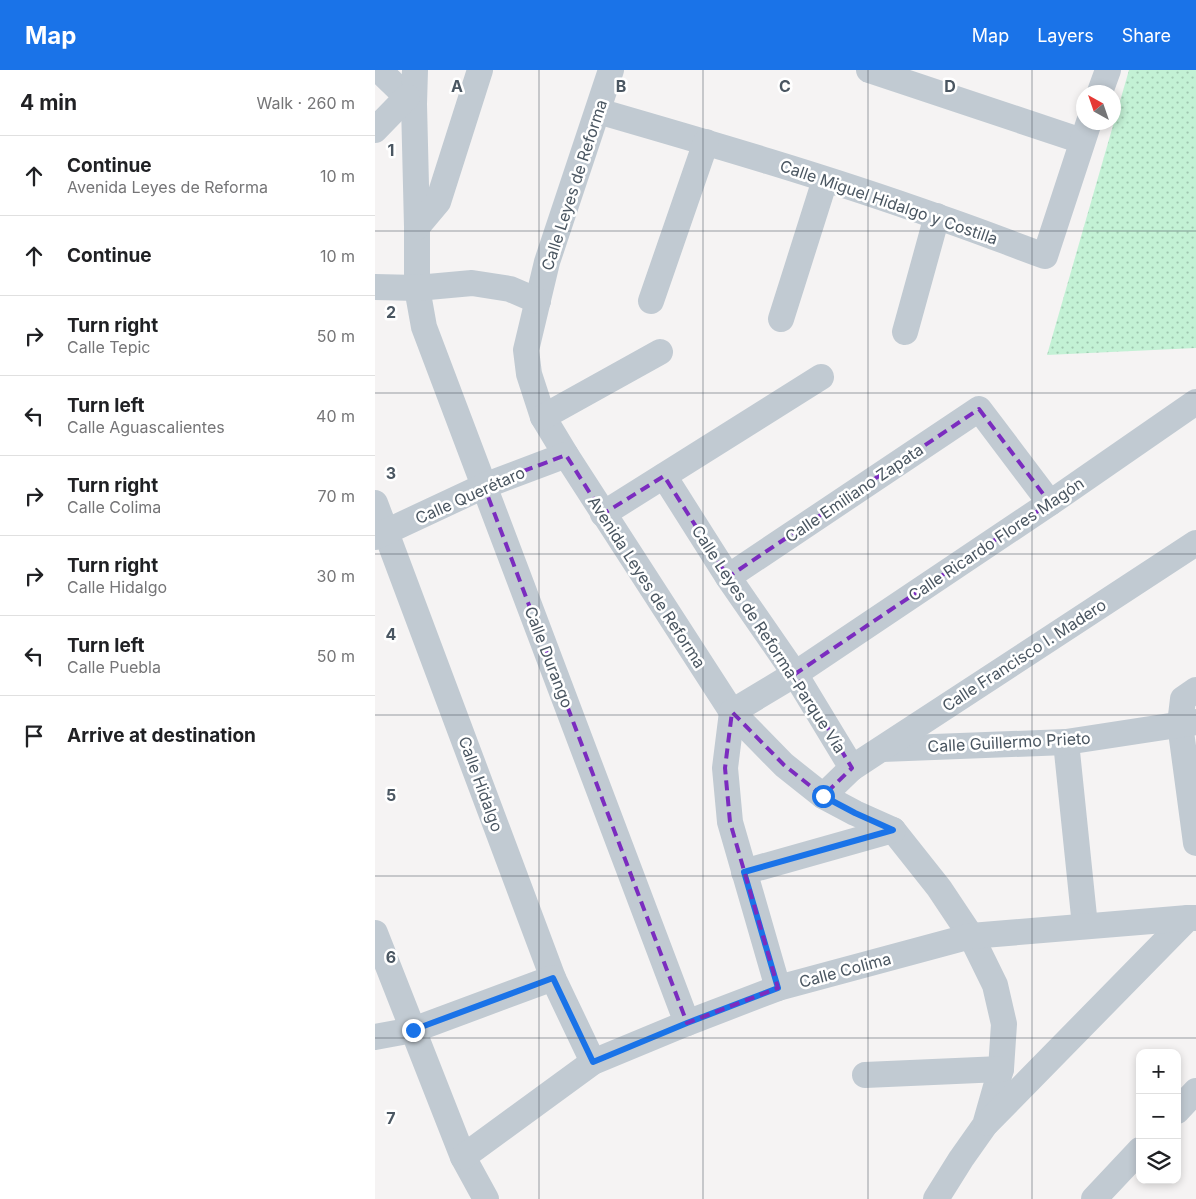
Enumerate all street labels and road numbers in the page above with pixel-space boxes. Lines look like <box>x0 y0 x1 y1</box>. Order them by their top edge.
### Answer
street label: Calle Leyes de Reforma <box>537 97 611 273</box>
street label: Calle Miguel Hidalgo y Costilla <box>778 155 1000 249</box>
street label: Calle Emiliano Zapata <box>781 439 927 547</box>
street label: Calle Querétaro <box>412 462 528 528</box>
street label: Calle Ricardo Flores Magón <box>904 473 1088 605</box>
street label: Avenida Leyes de Reforma <box>584 492 710 672</box>
street label: Calle Leyes de Reforma-Parque Vía <box>688 521 850 757</box>
street label: Calle Francisco I. Madero <box>938 594 1110 716</box>
street label: Calle Durango <box>520 603 578 711</box>
street label: Calle Guillermo Prieto <box>927 728 1091 756</box>
street label: Calle Hidalgo <box>454 734 508 834</box>
street label: Calle Colima <box>797 948 893 992</box>

